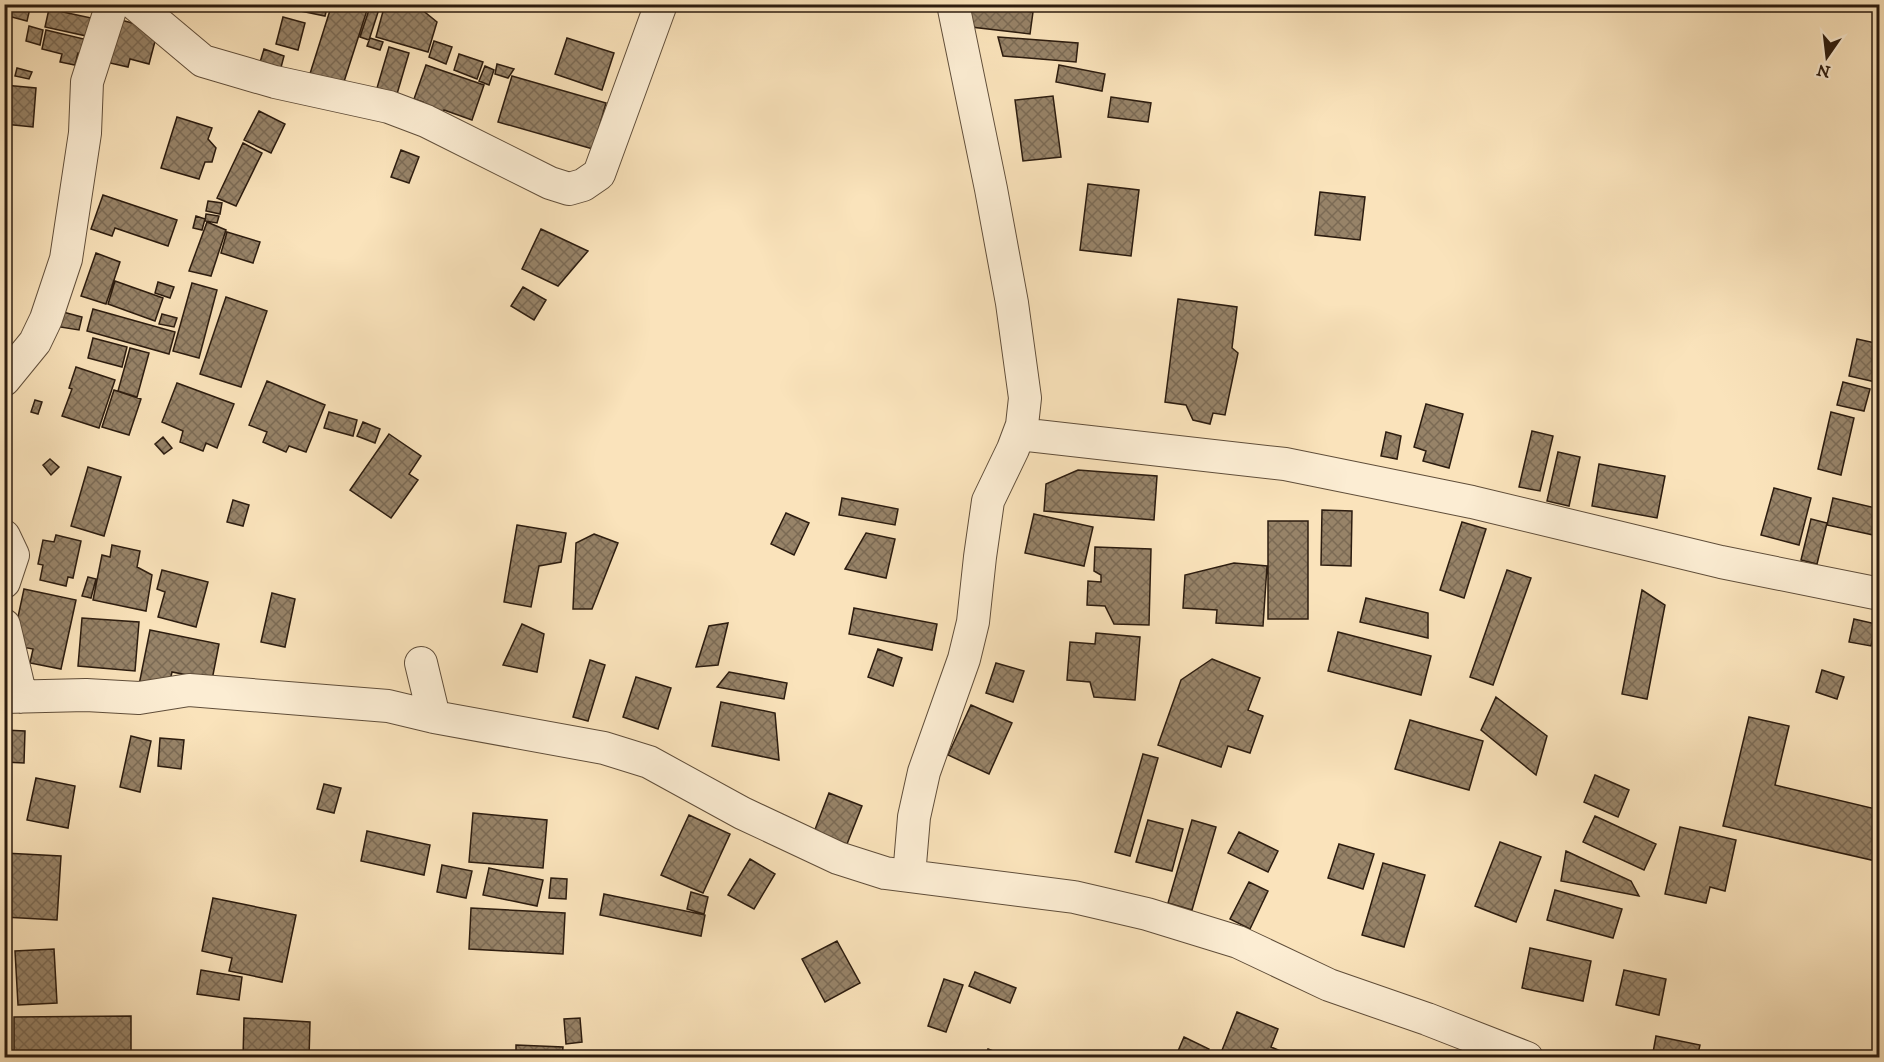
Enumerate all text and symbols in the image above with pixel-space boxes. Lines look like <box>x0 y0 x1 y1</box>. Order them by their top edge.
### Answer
north arrow <box>1797 27 1857 87</box>
text: N <box>1815 59 1832 82</box>

